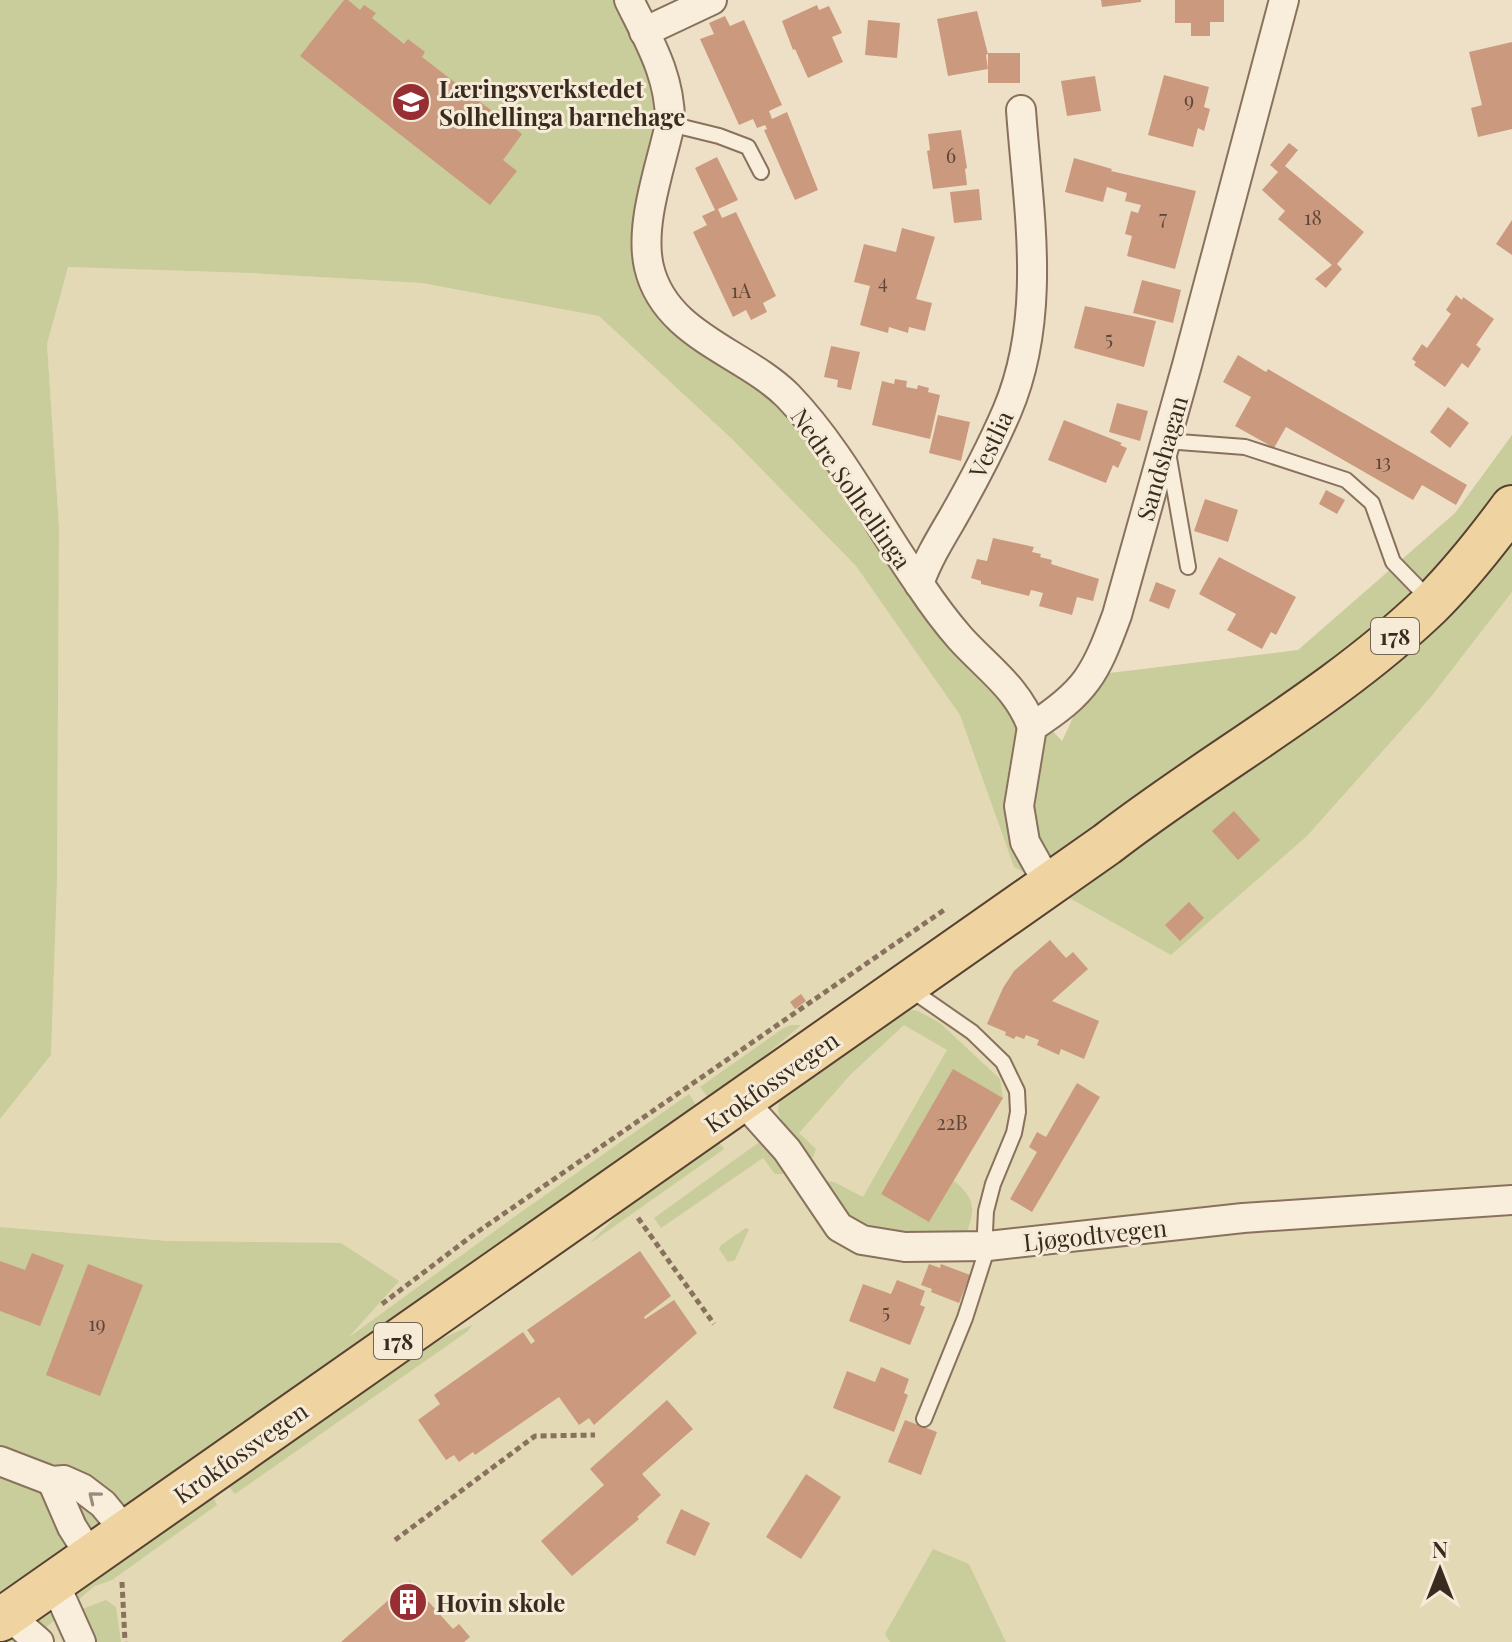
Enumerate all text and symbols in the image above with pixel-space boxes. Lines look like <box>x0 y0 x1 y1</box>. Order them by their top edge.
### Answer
place label: Læringsverkstedet Solhellinga barnehage <box>439 72 685 132</box>
school or university icon: Læringsverkstedet Solhellinga barnehage <box>390 81 432 123</box>
house number: 9 <box>1184 85 1194 112</box>
house number: 6 <box>946 141 956 168</box>
house number: 7 <box>1159 203 1167 230</box>
house number: 18 <box>1304 203 1322 230</box>
house number: 4 <box>878 267 888 294</box>
house number: 1A <box>731 276 751 303</box>
house number: 5 <box>1105 324 1113 351</box>
street label: Sandshagan <box>1128 392 1194 524</box>
street label: Nedre Solhellinga <box>785 401 919 575</box>
street label: Vestlia <box>960 405 1019 484</box>
house number: 13 <box>1375 447 1391 474</box>
road number: 178 <box>1371 618 1419 654</box>
street label: Krokfossvegen <box>698 1023 844 1139</box>
house number: 22B <box>936 1108 968 1135</box>
street label: Ljøgodtvegen <box>1022 1211 1168 1257</box>
house number: 5 <box>882 1297 890 1324</box>
house number: 19 <box>88 1309 106 1336</box>
road number: 178 <box>374 1323 422 1359</box>
street label: Krokfossvegen <box>167 1394 313 1510</box>
one-way arrow <box>88 1493 103 1507</box>
north arrow <box>1400 1530 1480 1610</box>
text: N <box>1432 1534 1448 1564</box>
building icon: Hovin skole <box>387 1581 429 1623</box>
place label: Hovin skole <box>436 1586 565 1618</box>

